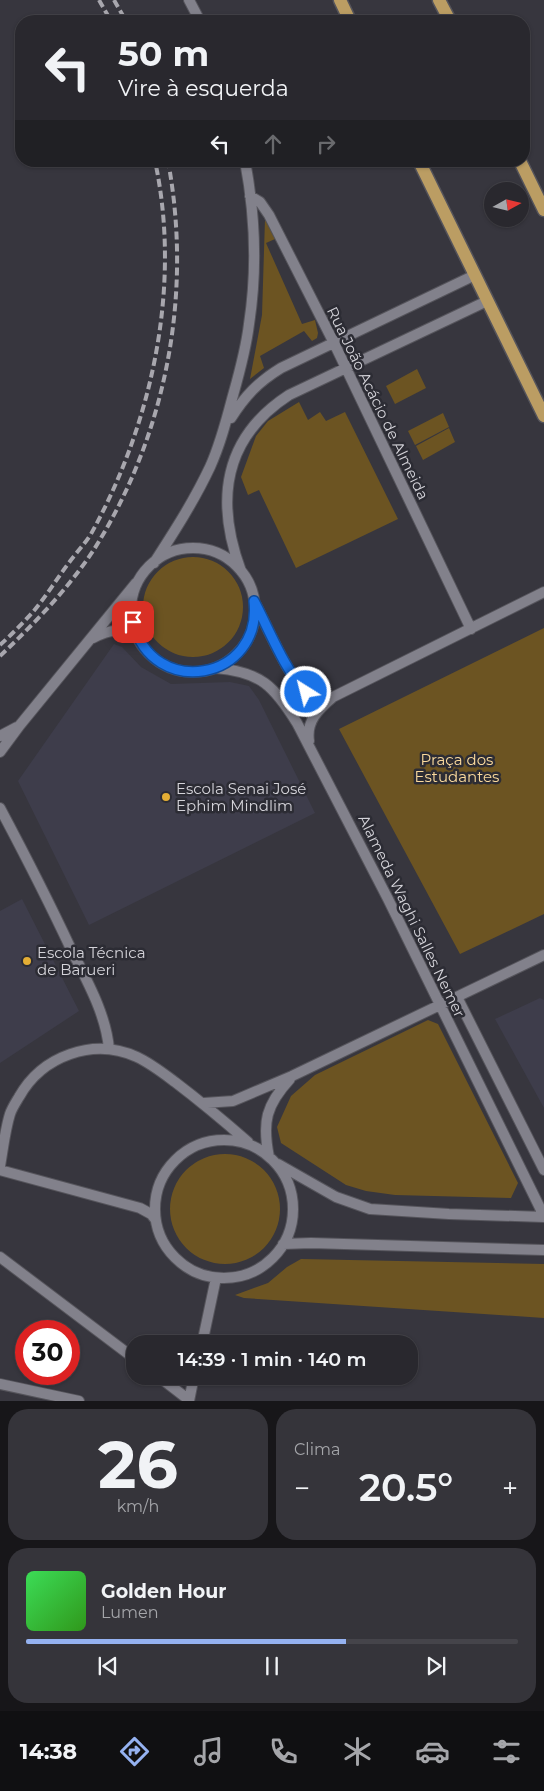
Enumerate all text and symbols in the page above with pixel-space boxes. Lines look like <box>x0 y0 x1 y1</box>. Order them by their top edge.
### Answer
text: 50 m <box>118 32 209 75</box>
icon: left <box>35 35 100 100</box>
text: Vire à esquerda <box>118 75 289 102</box>
icon: left <box>206 130 234 158</box>
icon: ahead <box>259 130 287 158</box>
icon: right <box>312 130 340 158</box>
north arrow <box>484 182 529 228</box>
map controls <box>484 182 529 227</box>
street label: Rua João Acácio de Almeida <box>323 303 433 503</box>
pin <box>112 601 154 643</box>
icon: arrive <box>119 608 147 636</box>
position arrow <box>279 665 331 717</box>
park label: Praça dos Estudantes <box>415 750 499 786</box>
place label: Escola Senai José Ephim Mindlim <box>176 779 306 815</box>
marker: Escola Senai José Ephim Mindlim <box>160 791 172 803</box>
street label: Alameda Waghi Salles Nemer <box>355 811 469 1021</box>
place label: Escola Técnica de Barueri <box>37 943 146 979</box>
marker: Escola Técnica de Barueri <box>21 955 33 967</box>
speed limit sign: 30 <box>15 1320 80 1385</box>
text: 14:39 · 1 min · 140 m <box>178 1348 366 1371</box>
text: 26 <box>98 1425 178 1504</box>
text: Clima <box>294 1440 340 1459</box>
text: 20.5° <box>359 1464 453 1511</box>
text: − <box>294 1471 310 1505</box>
text: + <box>502 1471 518 1505</box>
text: km/h <box>117 1497 159 1516</box>
text: Golden Hour <box>101 1580 227 1603</box>
text: Lumen <box>101 1603 159 1622</box>
icon: previous <box>94 1652 122 1680</box>
icon: pause <box>258 1652 286 1680</box>
icon: next <box>422 1652 450 1680</box>
icon: directions <box>117 1734 152 1769</box>
icon: music <box>191 1734 226 1769</box>
icon: phone <box>266 1734 301 1769</box>
icon: climate <box>340 1734 375 1769</box>
icon: car <box>415 1734 450 1769</box>
icon: filters <box>489 1734 524 1769</box>
text: 14:38 <box>20 1738 77 1765</box>

